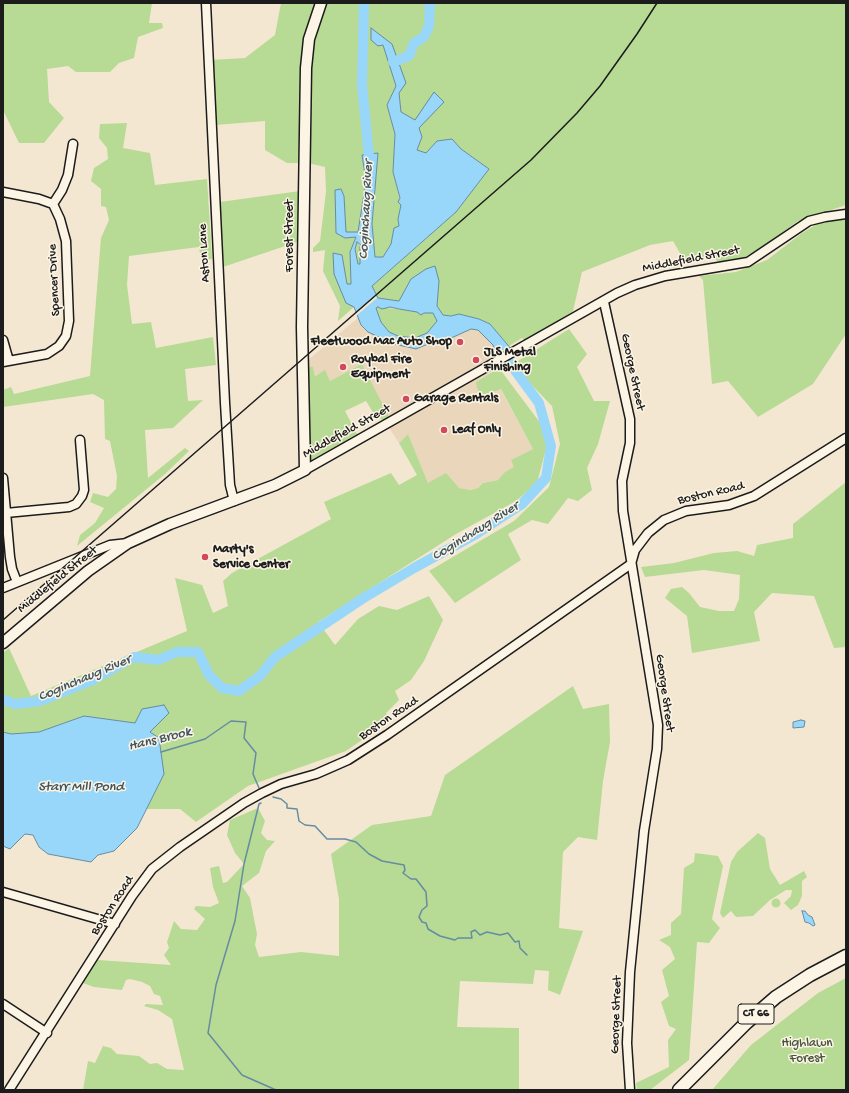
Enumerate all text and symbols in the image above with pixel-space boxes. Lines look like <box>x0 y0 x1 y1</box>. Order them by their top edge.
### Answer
water label: Coginchaug River <box>356 160 378 260</box>
street label: Forest Street <box>282 200 298 272</box>
street label: Aston Lane <box>196 223 214 283</box>
street label: Spencer Drive <box>45 243 65 317</box>
street label: Middlefield Street <box>641 243 741 277</box>
street label: George Street <box>616 332 648 412</box>
place label: Fleetwood Mac Auto Shop <box>311 334 452 350</box>
marker: Fleetwood Mac Auto Shop <box>455 337 465 347</box>
place label: JLS Metal Finishing <box>484 345 536 376</box>
place label: Roybal Fire Equipment <box>351 352 412 383</box>
marker: JLS Metal Finishing <box>471 355 481 365</box>
marker: Roybal Fire Equipment <box>338 362 348 372</box>
place label: Garage Rentals <box>414 391 498 407</box>
marker: Garage Rentals <box>401 394 411 404</box>
street label: Middlefield Street <box>300 401 394 463</box>
place label: Leaf Only <box>452 422 501 438</box>
marker: Leaf Only <box>439 425 449 435</box>
street label: Boston Road <box>676 479 746 509</box>
water label: Coginchaug River <box>430 499 522 565</box>
place label: Marty's Service Center <box>213 542 290 573</box>
street label: Middlefield Street <box>15 543 101 617</box>
marker: Marty's Service Center <box>200 552 210 562</box>
water label: Coginchaug River <box>36 652 134 706</box>
street label: George Street <box>651 653 677 733</box>
street label: Boston Road <box>356 694 422 744</box>
water label: Hans Brook <box>127 724 193 756</box>
water label: Starr Mill Pond <box>38 780 124 796</box>
street label: Boston Road <box>88 873 138 939</box>
street label: George Street <box>608 976 626 1054</box>
road number: CT 66 <box>738 1004 774 1024</box>
park label: Highlawn Forest <box>782 1036 832 1067</box>

